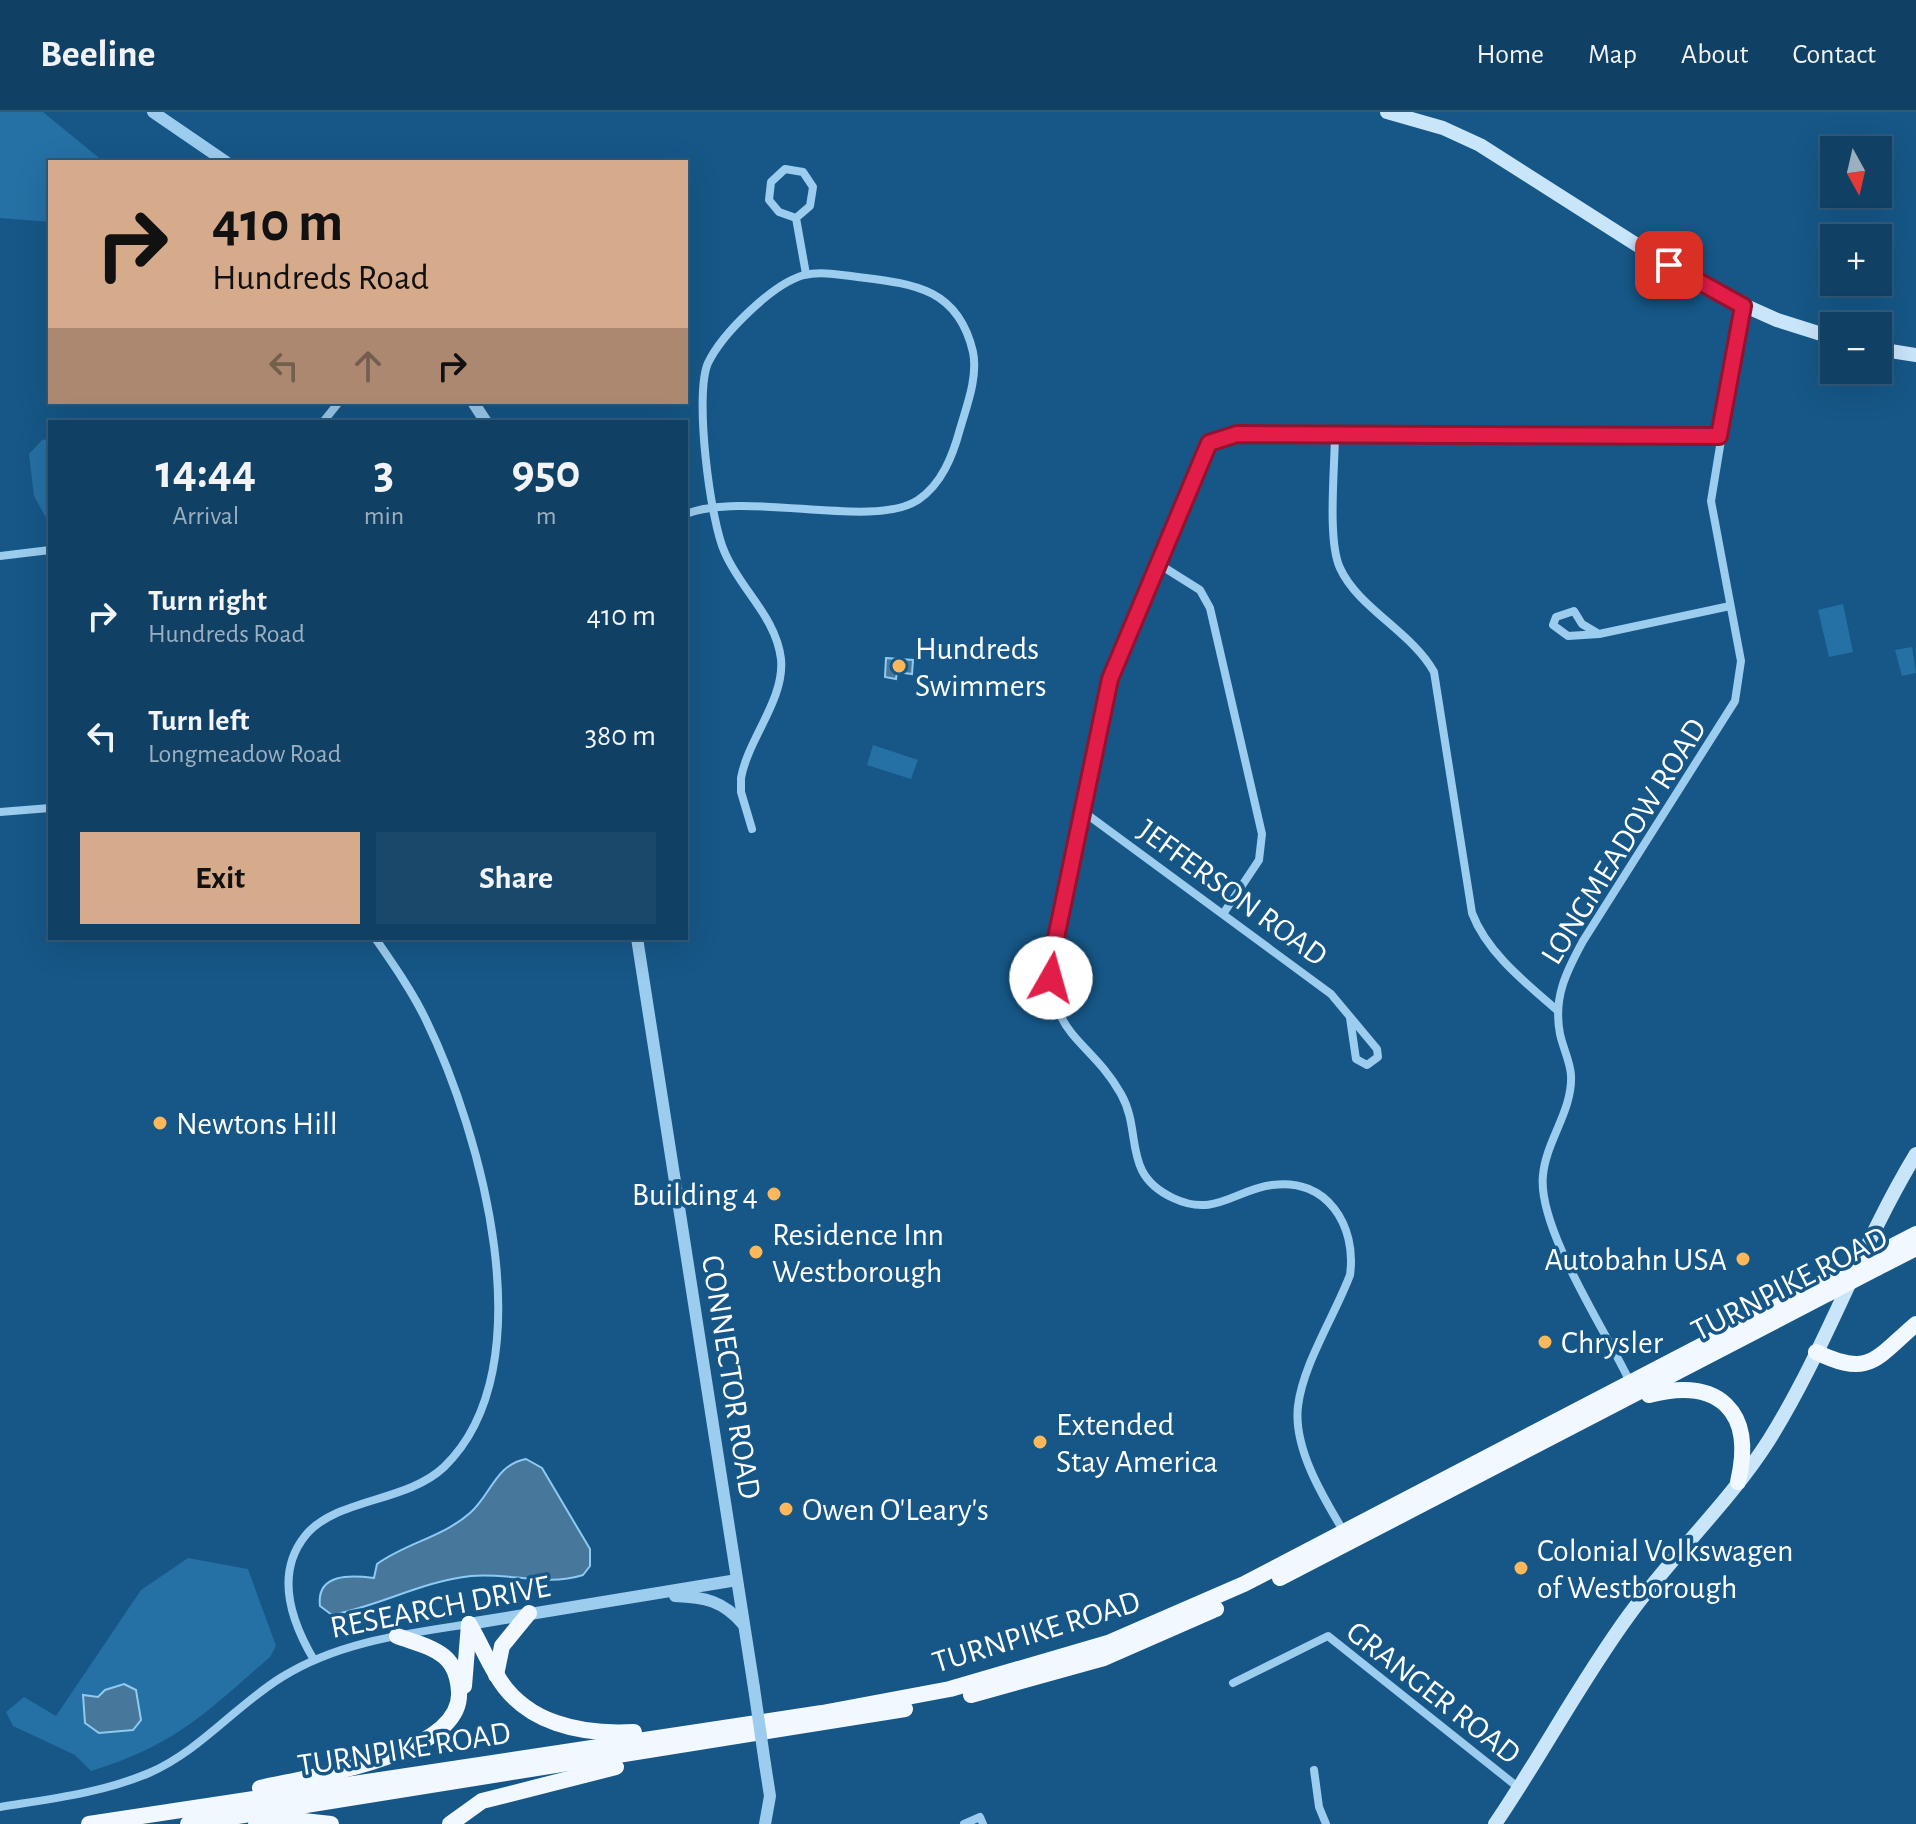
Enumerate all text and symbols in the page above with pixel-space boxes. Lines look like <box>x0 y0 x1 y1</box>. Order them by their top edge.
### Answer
text: Beeline <box>40 36 155 74</box>
text: Home <box>1477 41 1544 69</box>
text: Map <box>1588 41 1637 69</box>
text: About <box>1681 41 1749 69</box>
text: Contact <box>1793 41 1876 69</box>
north arrow <box>1820 136 1892 208</box>
map controls <box>1820 136 1892 384</box>
icon: right <box>80 192 184 296</box>
text: 410 m <box>212 195 343 251</box>
button: + <box>1820 224 1892 296</box>
pin <box>1635 231 1703 299</box>
icon: arrive <box>1647 243 1691 287</box>
text: Hundreds Road <box>212 260 429 296</box>
button: − <box>1820 312 1892 384</box>
icon: left <box>262 344 306 388</box>
icon: ahead <box>346 344 390 388</box>
icon: right <box>430 344 474 388</box>
text: 14:44 <box>155 449 256 497</box>
text: 3 <box>374 449 394 497</box>
text: 950 <box>512 449 581 497</box>
text: Arrival <box>172 503 239 529</box>
text: min <box>364 503 404 529</box>
text: m <box>536 503 556 529</box>
text: Turn right <box>148 586 267 616</box>
icon: right <box>80 594 124 638</box>
text: 410 m <box>586 601 656 631</box>
text: Hundreds Road <box>148 621 305 647</box>
place label: Hundreds Swimmers <box>915 633 1047 702</box>
marker: Hundreds Swimmers <box>890 657 908 675</box>
text: Turn left <box>148 706 249 736</box>
street label: LONGMEADOW ROAD <box>1535 713 1712 970</box>
icon: left <box>80 714 124 758</box>
text: 380 m <box>585 721 656 751</box>
text: Longmeadow Road <box>148 741 341 767</box>
street label: JEFFERSON ROAD <box>1132 814 1333 972</box>
button: Exit <box>80 832 360 924</box>
button: Share <box>376 832 656 924</box>
position arrow <box>1009 936 1093 1020</box>
place label: Newtons Hill <box>176 1108 338 1140</box>
marker: Newtons Hill <box>151 1114 169 1132</box>
place label: Building 4 <box>632 1179 758 1211</box>
marker: Building 4 <box>765 1185 783 1203</box>
place label: Residence Inn Westborough <box>772 1219 944 1288</box>
street label: TURNPIKE ROAD <box>1686 1221 1893 1347</box>
marker: Residence Inn Westborough <box>747 1243 765 1261</box>
place label: Autobahn USA <box>1544 1244 1727 1276</box>
marker: Autobahn USA <box>1734 1250 1752 1268</box>
street label: CONNECTOR ROAD <box>696 1253 766 1501</box>
place label: Chrysler <box>1561 1327 1664 1359</box>
marker: Chrysler <box>1536 1333 1554 1351</box>
place label: Extended Stay America <box>1056 1409 1218 1478</box>
marker: Extended Stay America <box>1031 1433 1049 1451</box>
place label: Owen O'Leary's <box>802 1494 989 1526</box>
marker: Owen O'Leary's <box>777 1500 795 1518</box>
place label: Colonial Volkswagen of Westborough <box>1537 1535 1794 1604</box>
marker: Colonial Volkswagen of Westborough <box>1512 1559 1530 1577</box>
street label: RESEARCH DRIVE <box>327 1570 553 1644</box>
street label: TURNPIKE ROAD <box>929 1585 1144 1679</box>
street label: GRANGER ROAD <box>1340 1615 1526 1770</box>
street label: TURNPIKE ROAD <box>295 1716 513 1782</box>

